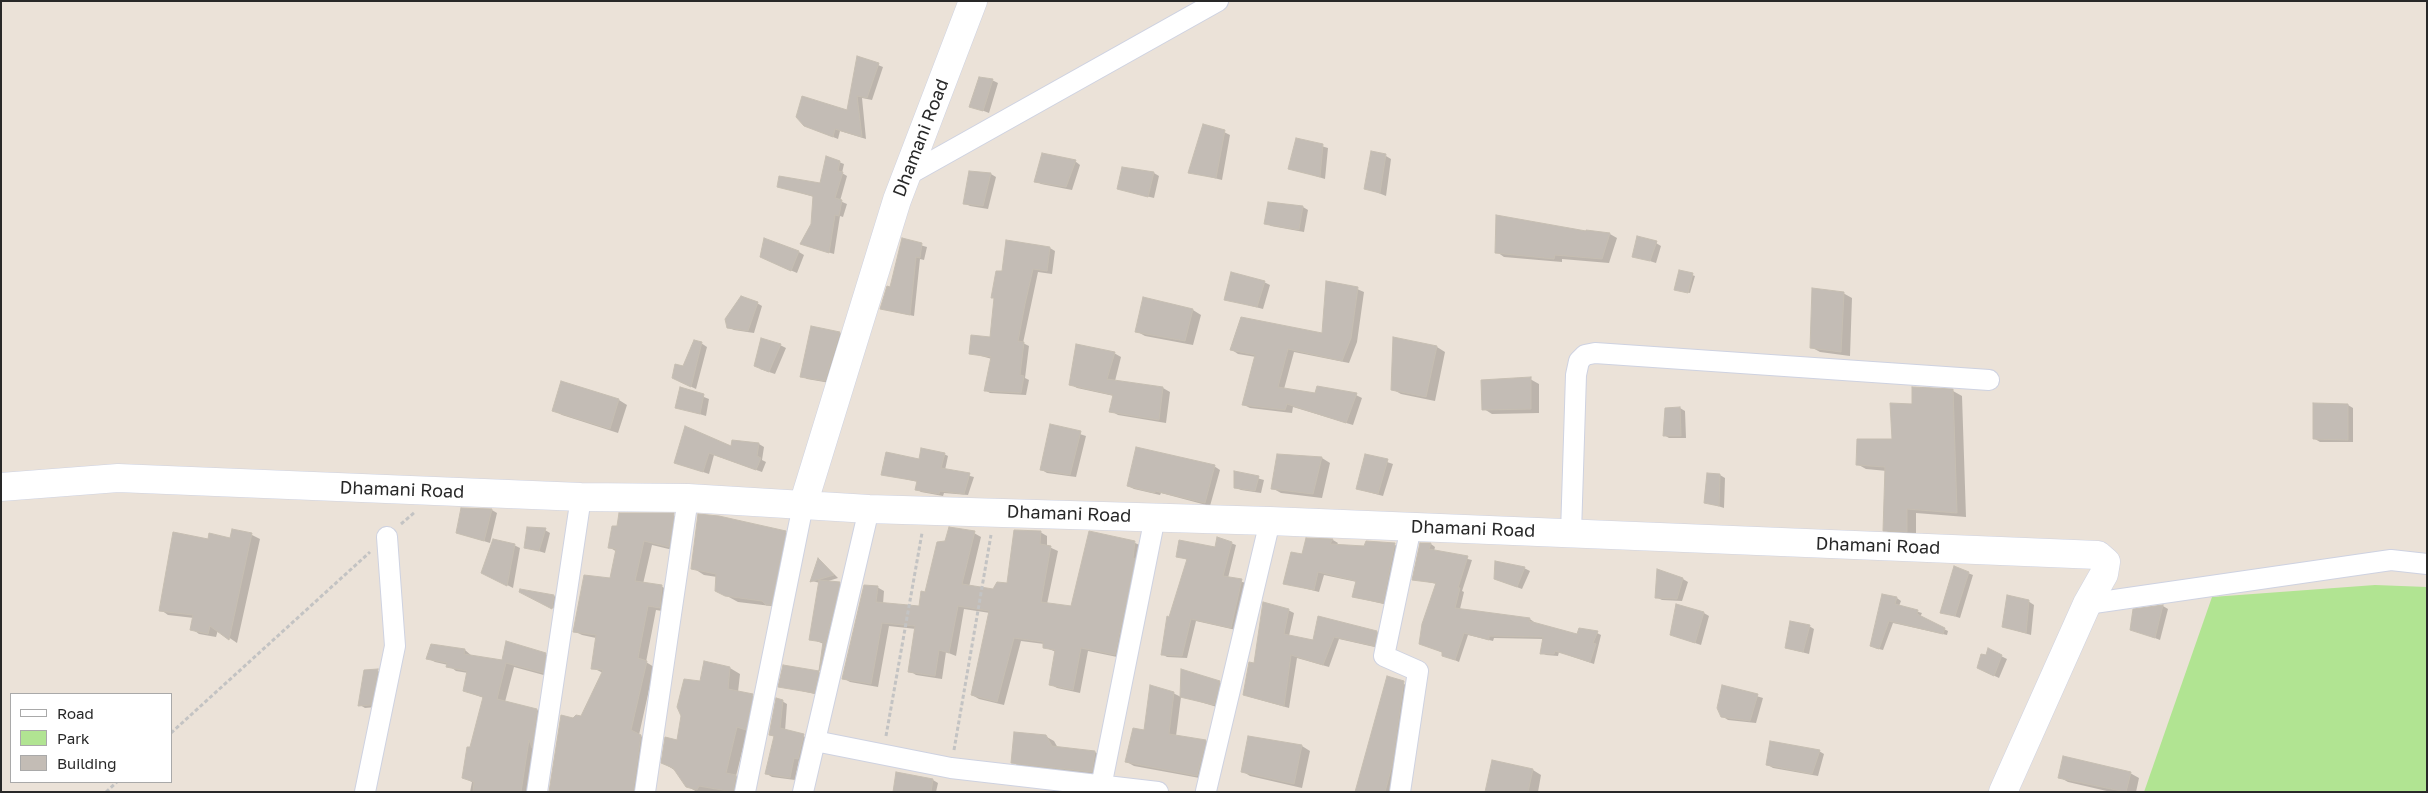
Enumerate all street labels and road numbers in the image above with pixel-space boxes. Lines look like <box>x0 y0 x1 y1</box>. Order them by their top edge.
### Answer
street label: Dhamani Road <box>889 76 953 200</box>
street label: Dhamani Road <box>339 477 465 503</box>
street label: Dhamani Road <box>1006 501 1132 527</box>
street label: Dhamani Road <box>1410 516 1536 542</box>
street label: Dhamani Road <box>1815 533 1941 559</box>

